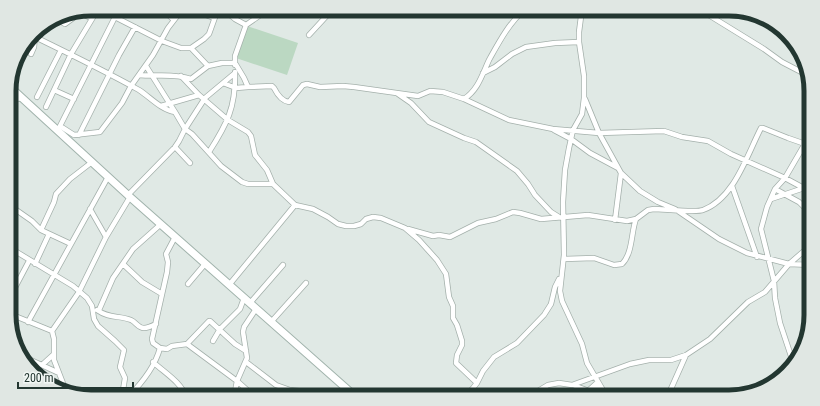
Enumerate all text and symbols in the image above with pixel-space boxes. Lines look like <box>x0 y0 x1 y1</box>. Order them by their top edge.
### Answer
scale bar <box>18 364 133 390</box>
text: 200 m <box>24 371 54 385</box>

